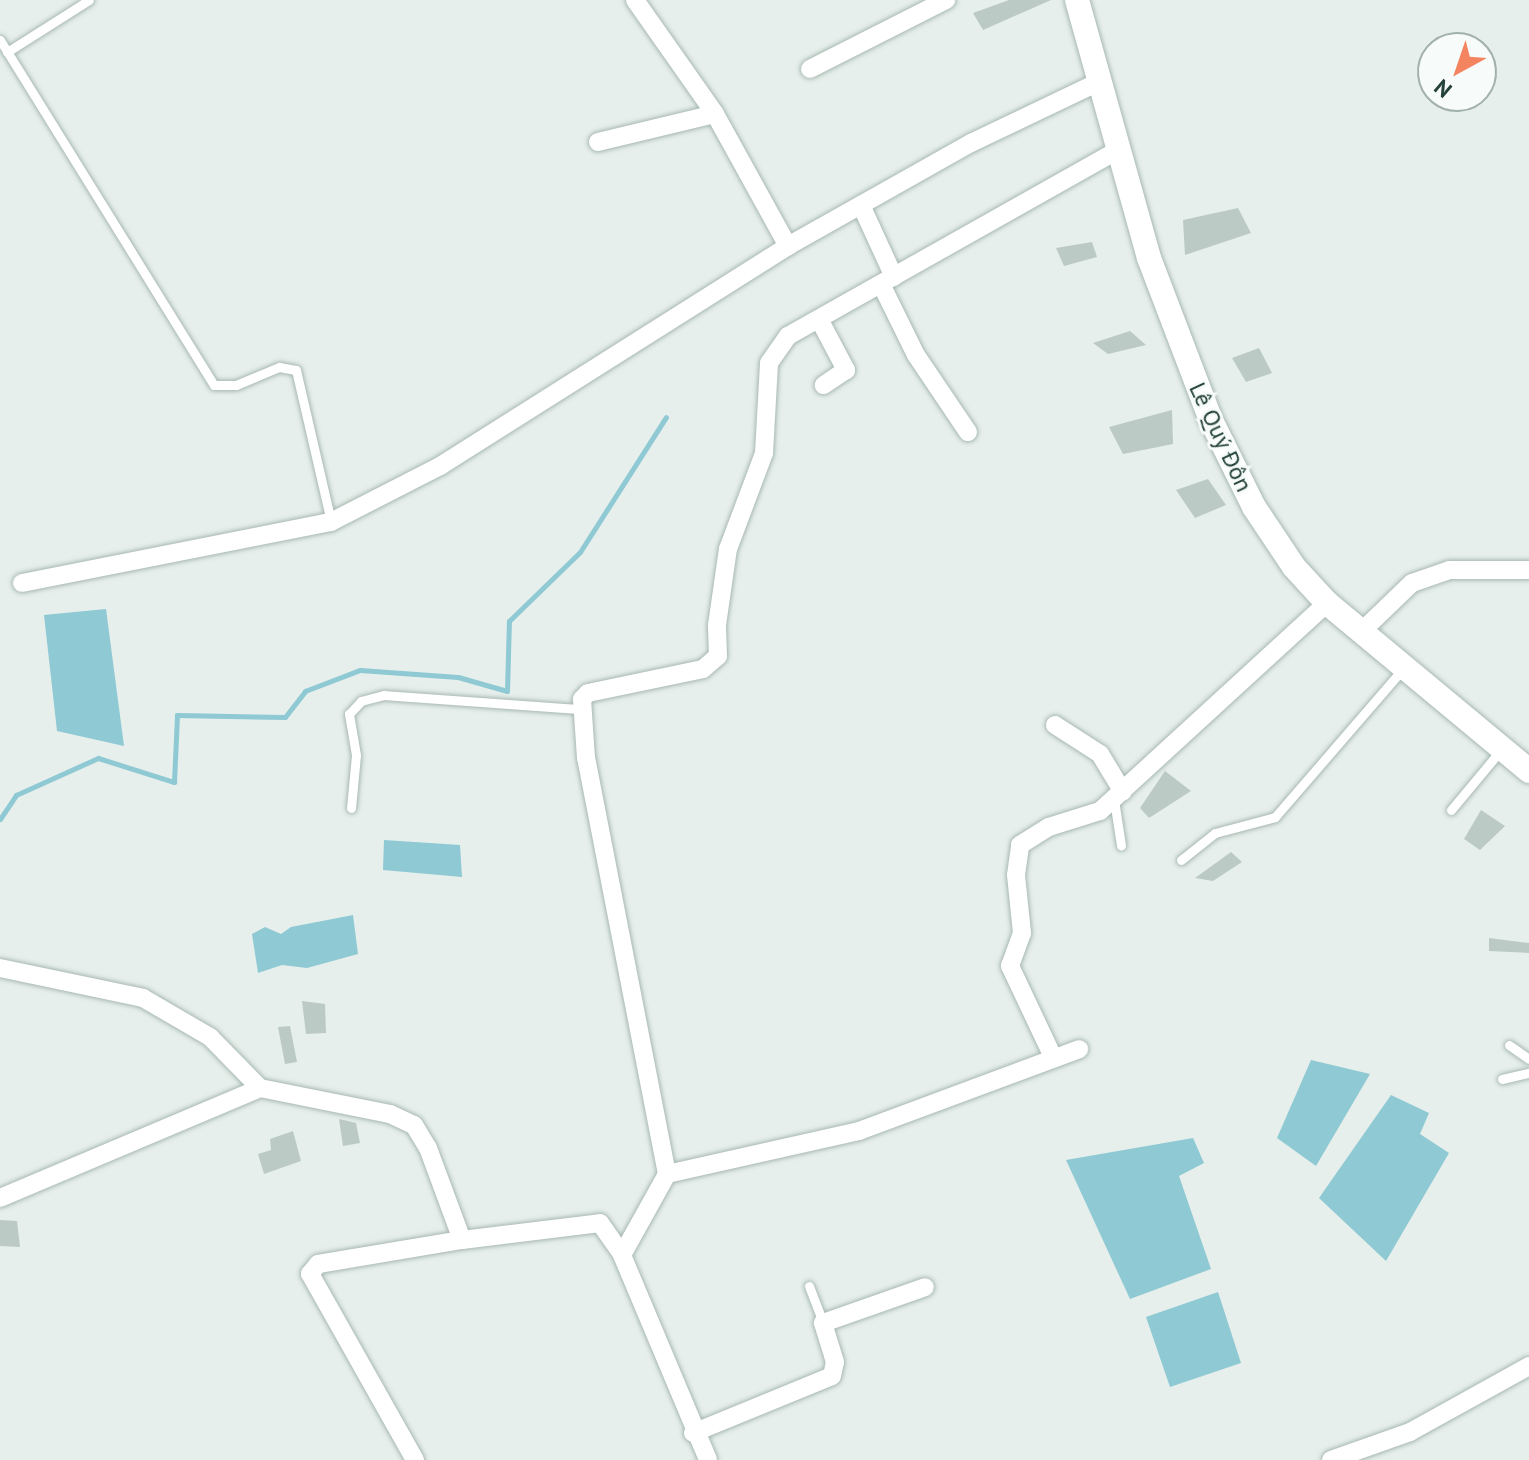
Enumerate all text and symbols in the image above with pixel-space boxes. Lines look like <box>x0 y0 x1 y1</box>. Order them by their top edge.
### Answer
north arrow <box>1417 32 1497 112</box>
text: N <box>1428 73 1457 104</box>
street label: Lê Quý Đôn <box>1183 377 1259 497</box>

